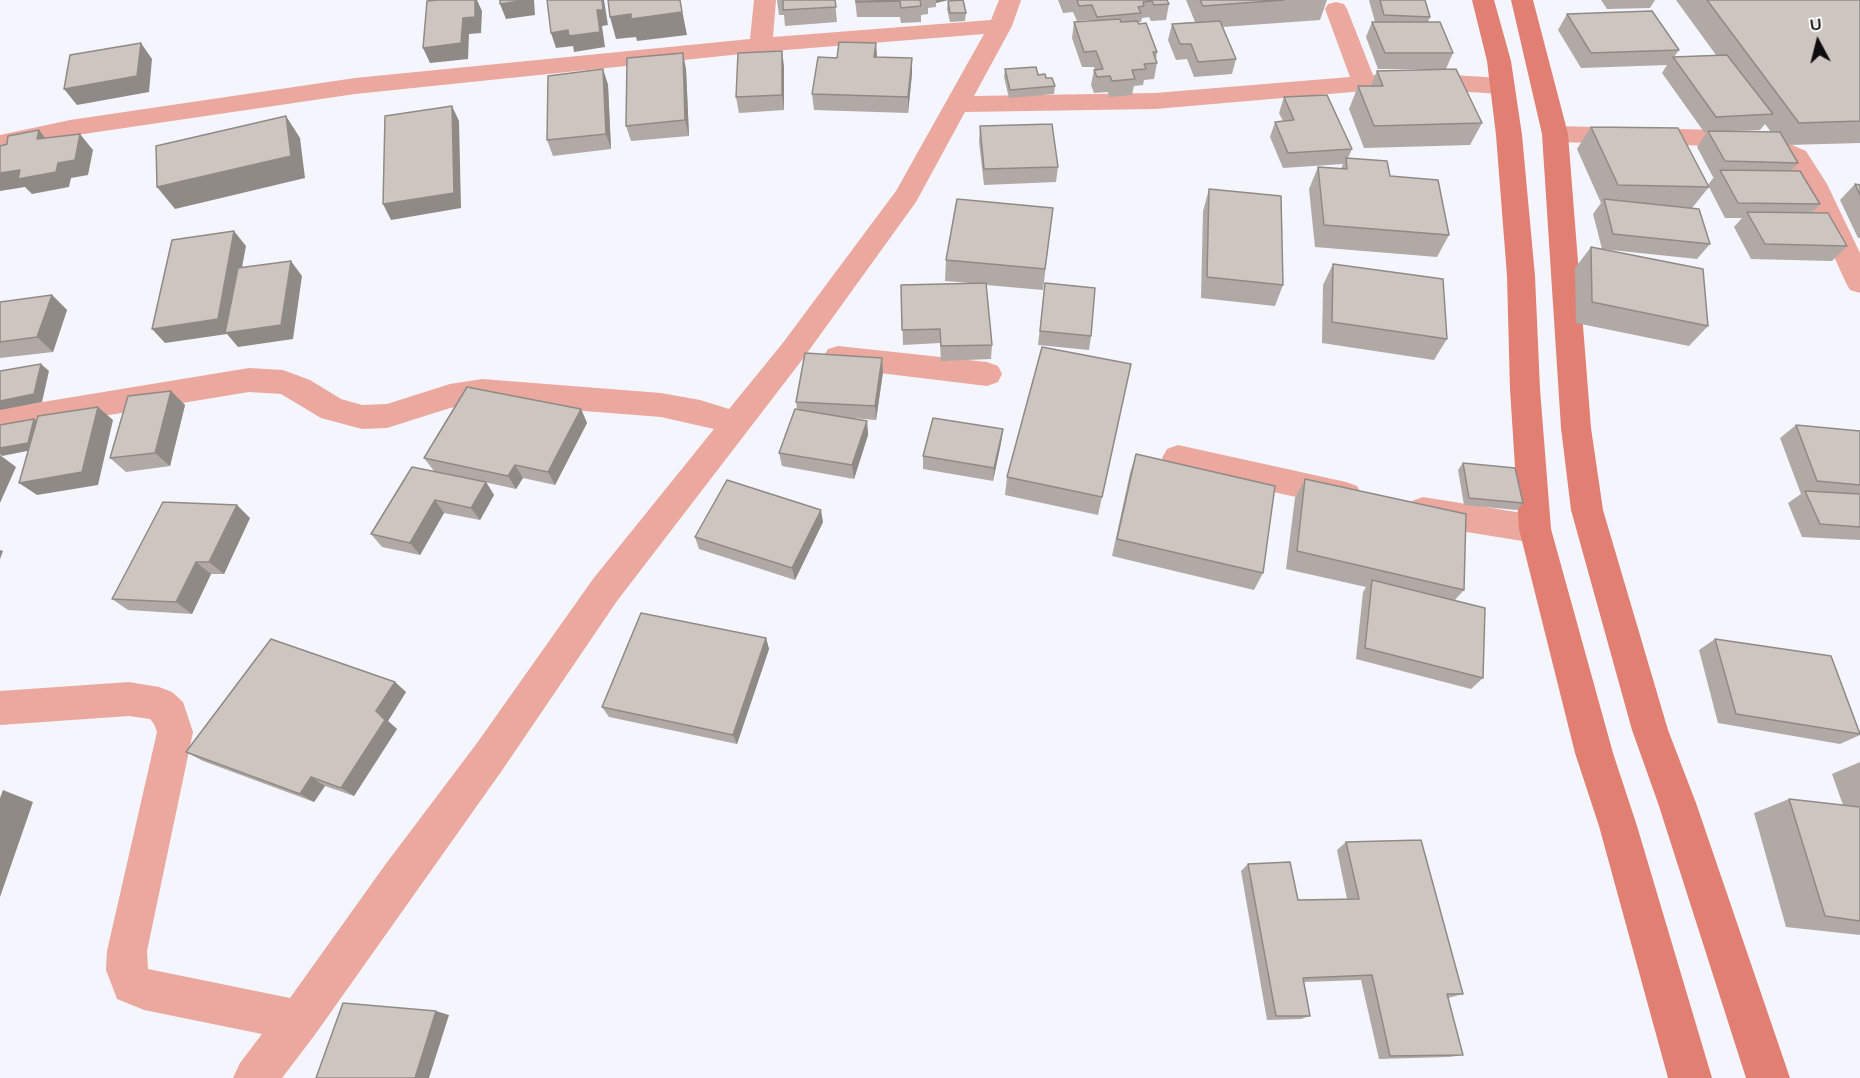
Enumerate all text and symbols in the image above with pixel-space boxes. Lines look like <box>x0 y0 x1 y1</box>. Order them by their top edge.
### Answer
north arrow <box>1788 12 1848 72</box>
text: U <box>1809 13 1823 35</box>

